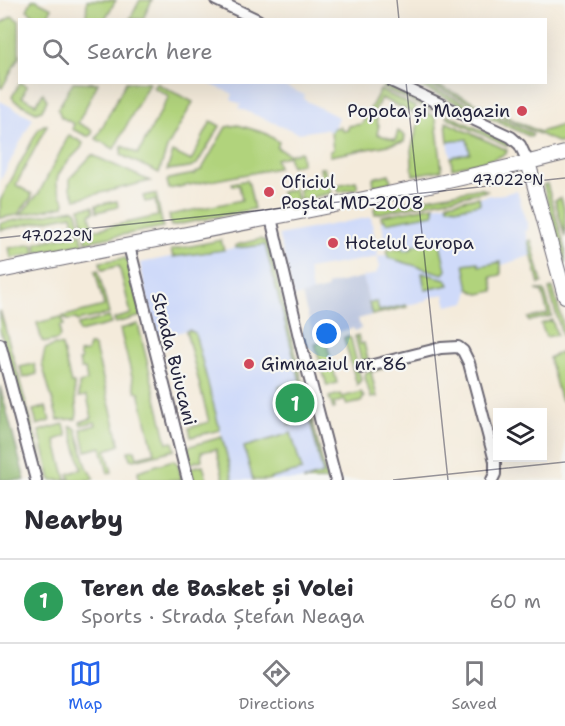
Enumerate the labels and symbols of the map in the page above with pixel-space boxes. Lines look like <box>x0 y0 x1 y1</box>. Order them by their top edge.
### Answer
place label: Popota și Magazin <box>347 99 510 123</box>
marker: Popota și Magazin <box>515 104 529 118</box>
place label: Oficiul Poștal MD-2008 <box>281 170 424 215</box>
text: 47.022°N <box>472 170 544 190</box>
marker: Oficiul Poștal MD-2008 <box>262 185 276 199</box>
text: 47.022°N <box>21 226 93 246</box>
place label: Hotelul Europa <box>345 231 474 255</box>
marker: Hotelul Europa <box>326 236 340 250</box>
street label: Strada Buiucani <box>146 290 202 428</box>
your location <box>312 319 341 348</box>
place label: Gimnaziul nr. 86 <box>261 352 407 376</box>
marker: Gimnaziul nr. 86 <box>242 357 256 371</box>
pin: 1 <box>276 380 314 426</box>

